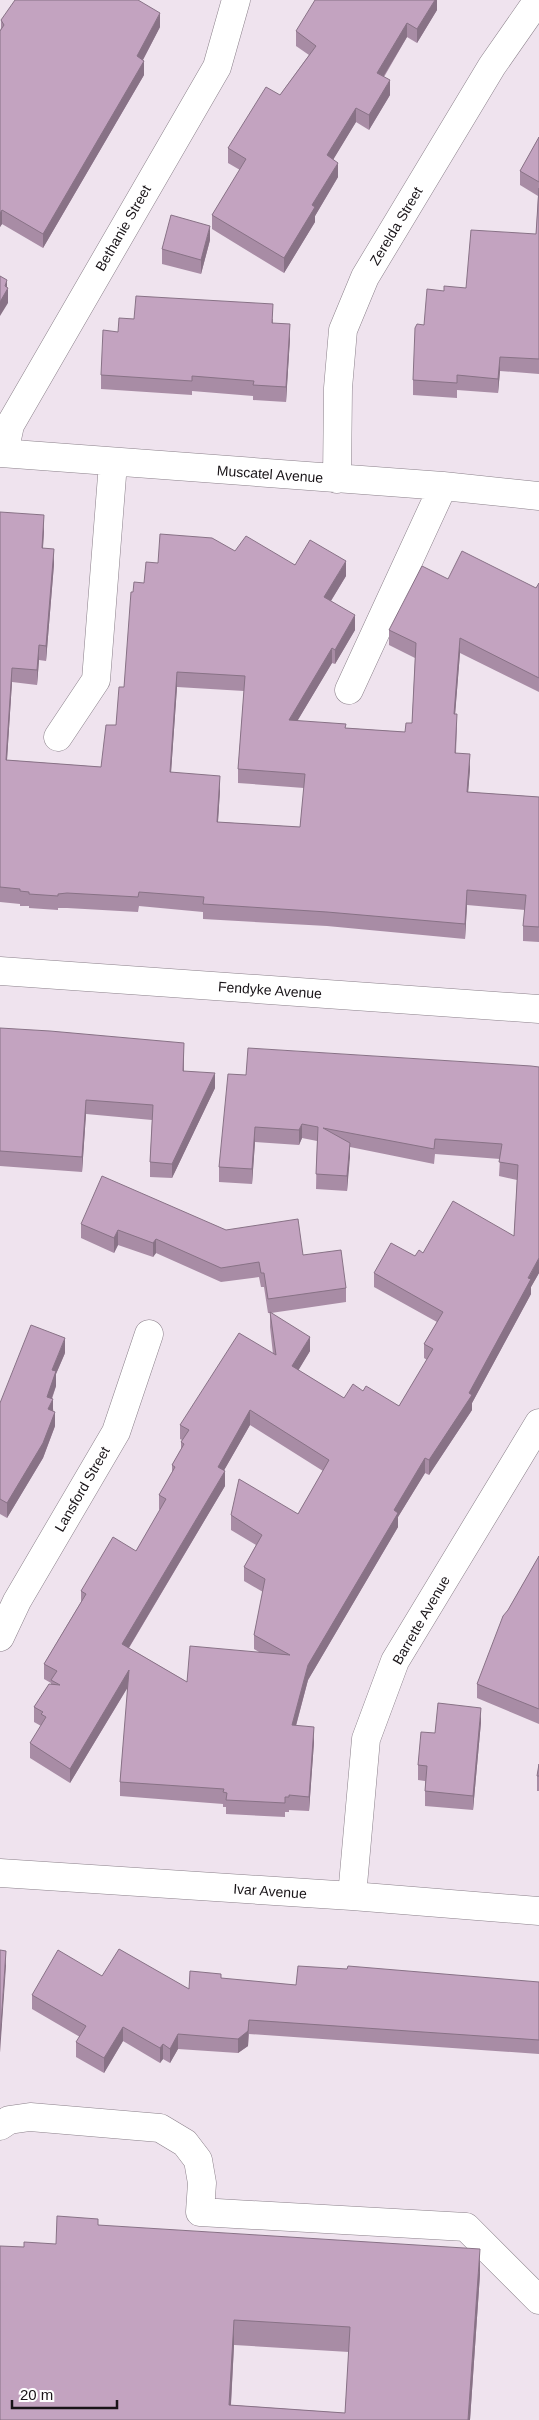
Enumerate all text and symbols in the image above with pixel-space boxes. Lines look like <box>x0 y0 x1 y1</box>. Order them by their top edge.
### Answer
street label: Bethanie Street <box>92 182 154 274</box>
street label: Zerelda Street <box>366 184 426 268</box>
street label: Muscatel Avenue <box>216 462 324 486</box>
street label: Fendyke Avenue <box>218 978 323 1002</box>
street label: Lansford Street <box>51 1443 113 1534</box>
street label: Barrette Avenue <box>389 1572 453 1667</box>
street label: Ivar Avenue <box>233 1880 308 1902</box>
scale bar <box>12 2378 118 2410</box>
text: 20 m <box>20 2386 53 2403</box>

